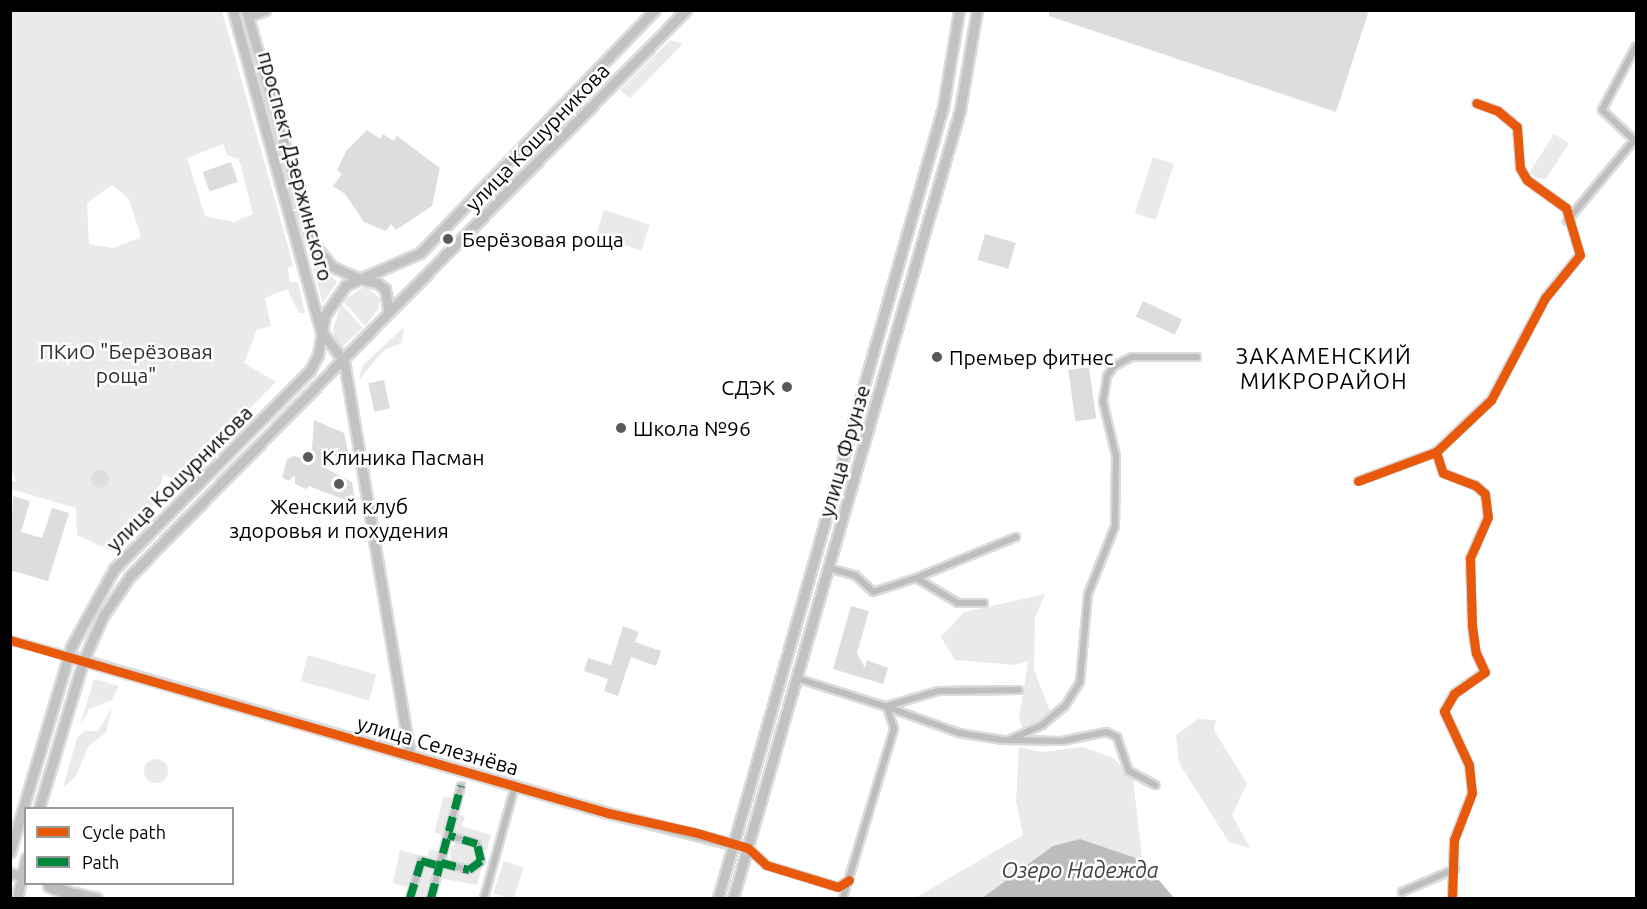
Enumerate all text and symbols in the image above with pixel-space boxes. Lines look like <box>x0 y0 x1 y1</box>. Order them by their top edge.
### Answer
street label: проспект Дзержинского <box>253 48 339 284</box>
street label: улица Кошурникова <box>460 58 614 216</box>
place label: Берёзовая роща <box>462 226 624 252</box>
marker: Берёзовая роща <box>439 230 457 248</box>
park label: ПКиО "Берёзовая роща" <box>39 338 213 388</box>
district label: ЗАКАМЕНСКИЙ МИКРОРАЙОН <box>1236 342 1412 394</box>
place label: Премьер фитнес <box>949 344 1114 370</box>
marker: Премьер фитнес <box>930 350 944 364</box>
place label: СДЭК <box>721 374 775 400</box>
marker: СДЭК <box>780 380 794 394</box>
street label: улица Фрунзе <box>813 382 875 520</box>
street label: улица Кошурникова <box>101 400 257 556</box>
place label: Школа №96 <box>633 415 751 441</box>
marker: Школа №96 <box>614 421 628 435</box>
place label: Клиника Пасман <box>322 444 484 470</box>
marker: Клиника Пасман <box>299 448 317 466</box>
marker: Женский клуб здоровья и похудения <box>332 477 346 491</box>
place label: Женский клуб здоровья и похудения <box>229 493 449 543</box>
street label: улица Селезнёва <box>354 710 522 780</box>
legend <box>24 807 234 885</box>
text: Cycle path <box>82 822 166 842</box>
text: Path <box>82 852 119 872</box>
water label: Озеро Надежда <box>1001 857 1159 883</box>

